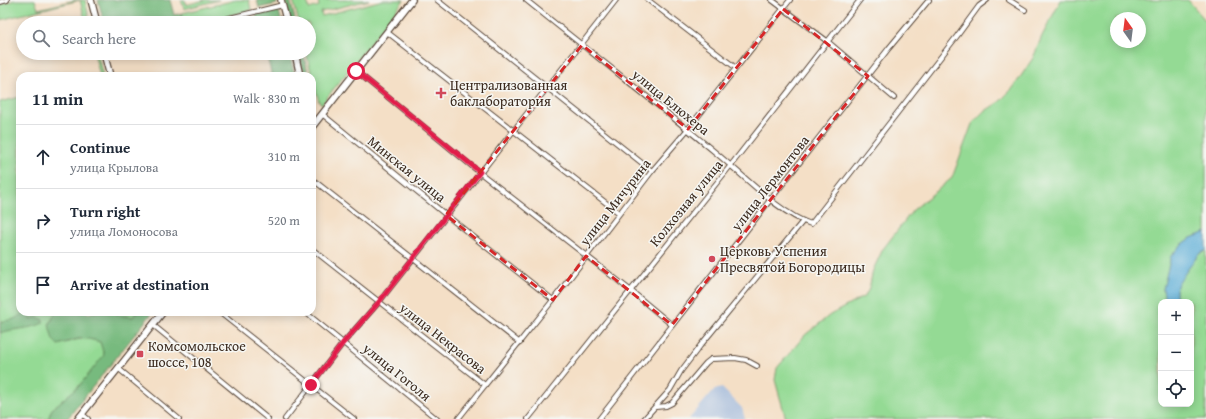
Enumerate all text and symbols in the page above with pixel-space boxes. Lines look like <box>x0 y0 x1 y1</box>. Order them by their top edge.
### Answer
north arrow <box>1110 12 1146 48</box>
search box <box>16 16 316 60</box>
icon: search <box>30 27 52 49</box>
text: Search here <box>62 28 136 49</box>
route start <box>347 62 365 80</box>
street label: улица Блюхера <box>627 64 714 140</box>
place label: Централизованная баклаборатория <box>450 75 567 111</box>
text: 11 min <box>32 86 83 111</box>
marker: Централизованная баклаборатория <box>435 87 447 99</box>
text: Walk · 830 m <box>233 89 300 108</box>
street label: Минская улица <box>364 131 451 207</box>
street label: улица Лермонтова <box>726 131 814 236</box>
text: Continue <box>70 137 131 158</box>
icon: ahead <box>32 146 54 168</box>
text: 310 m <box>268 147 300 166</box>
street label: улица Мичурина <box>574 154 656 251</box>
street label: Колхозная улица <box>645 155 728 251</box>
text: улица Крылова <box>70 158 158 177</box>
text: Turn right <box>70 201 141 222</box>
icon: right <box>32 210 54 232</box>
text: 520 m <box>268 211 300 230</box>
text: улица Ломоносова <box>70 222 178 241</box>
place label: Церковь Успения Пресвятой Богородицы <box>720 241 865 277</box>
marker: Церковь Успения Пресвятой Богородицы <box>707 254 717 264</box>
icon: arrive <box>32 274 54 296</box>
text: Arrive at destination <box>70 274 209 295</box>
street label: улица Некрасова <box>395 297 491 378</box>
map controls <box>1158 299 1194 407</box>
button: + <box>1158 299 1194 335</box>
button: − <box>1158 335 1194 371</box>
place label: Комсомольское шоссе, 108 <box>148 336 246 372</box>
street label: улица Гоголя <box>358 338 435 406</box>
marker: Комсомольское шоссе, 108 <box>135 349 145 359</box>
button: locate <box>1158 371 1194 407</box>
route end <box>302 376 320 394</box>

